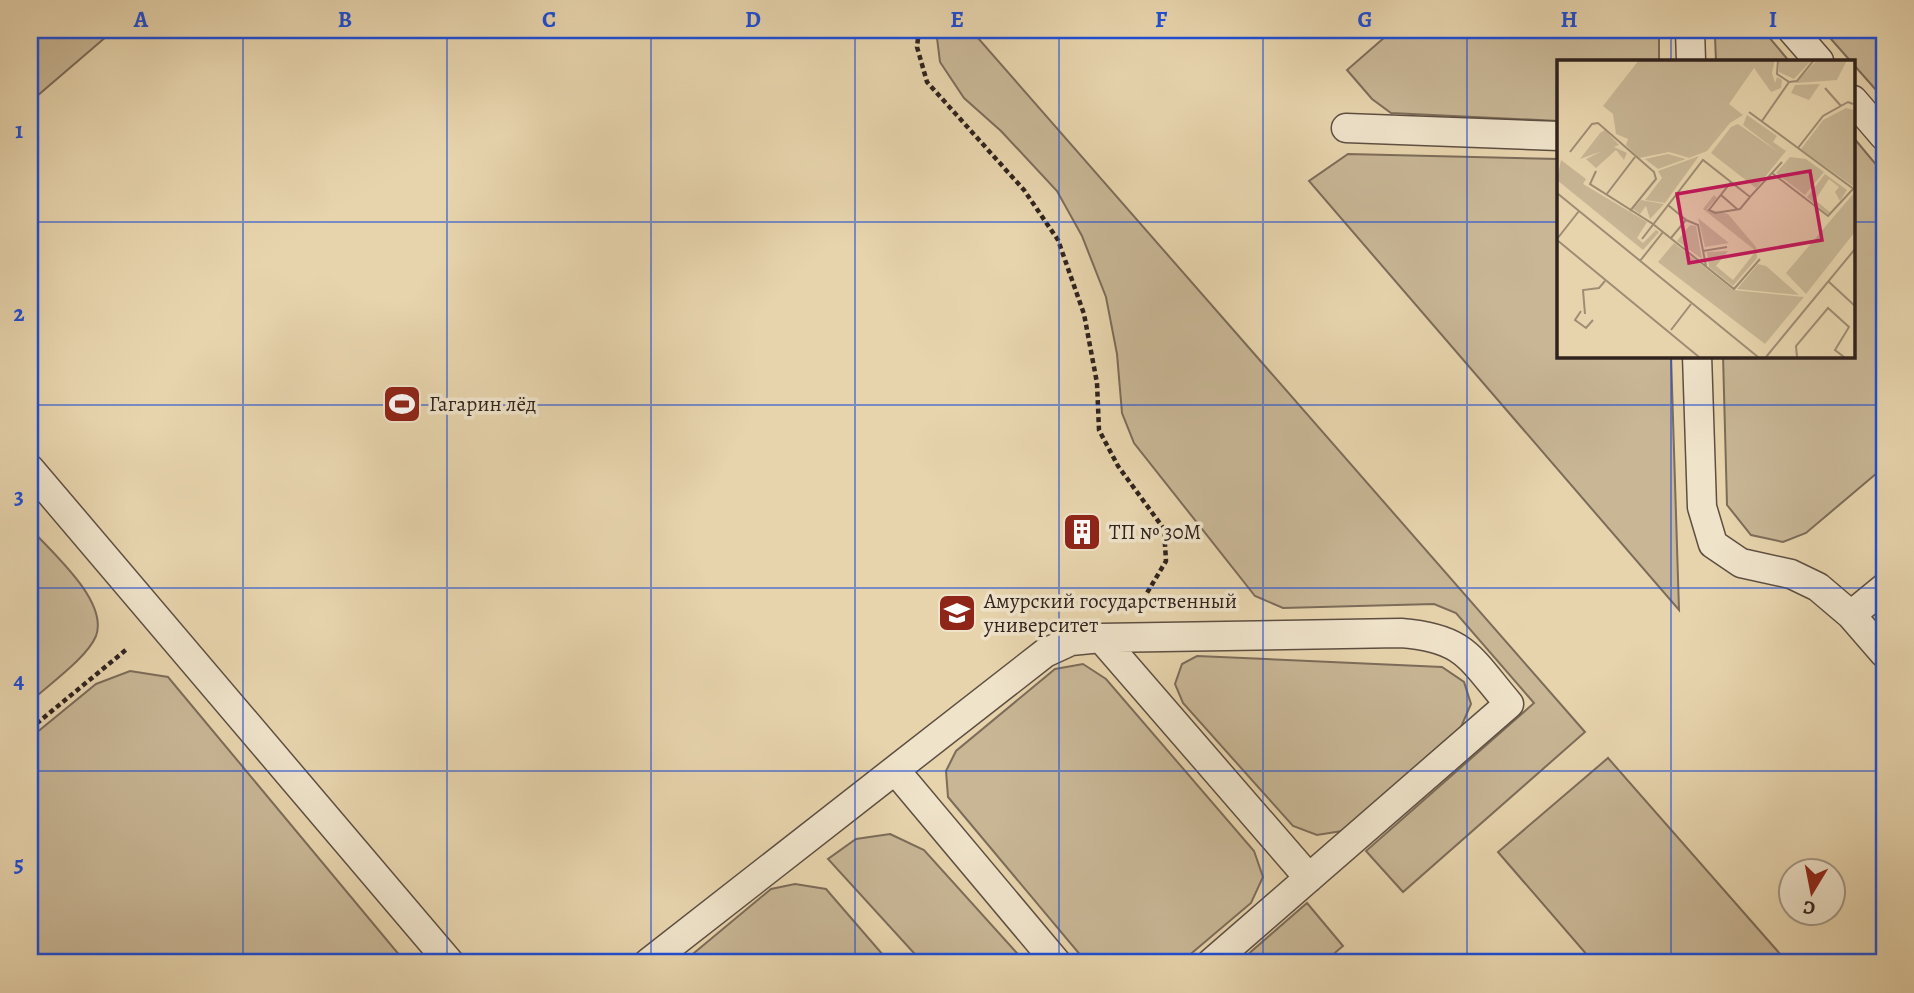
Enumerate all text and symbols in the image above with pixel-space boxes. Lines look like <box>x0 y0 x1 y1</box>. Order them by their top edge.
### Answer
text: A <box>133 4 149 35</box>
text: B <box>338 4 352 35</box>
text: C <box>542 4 556 35</box>
text: D <box>745 4 761 35</box>
text: E <box>950 4 964 35</box>
text: F <box>1155 4 1168 35</box>
text: G <box>1357 4 1373 35</box>
text: H <box>1560 4 1578 35</box>
text: I <box>1769 4 1777 35</box>
inset map <box>1557 60 1854 357</box>
text: 1 <box>15 115 23 146</box>
text: 2 <box>13 298 25 329</box>
sports icon: Гагарин лёд <box>381 383 423 425</box>
place label: Гагарин лёд <box>429 390 536 418</box>
text: 3 <box>14 481 24 512</box>
building icon: ТП № 30М <box>1061 511 1103 553</box>
place label: ТП № 30М <box>1109 518 1201 546</box>
place label: Амурский государственный университет <box>983 587 1237 639</box>
school or university icon: Амурский государственный университет <box>936 592 978 634</box>
text: 4 <box>14 665 25 696</box>
text: 5 <box>14 848 24 879</box>
north arrow <box>1778 856 1848 926</box>
text: С <box>1801 894 1817 922</box>

